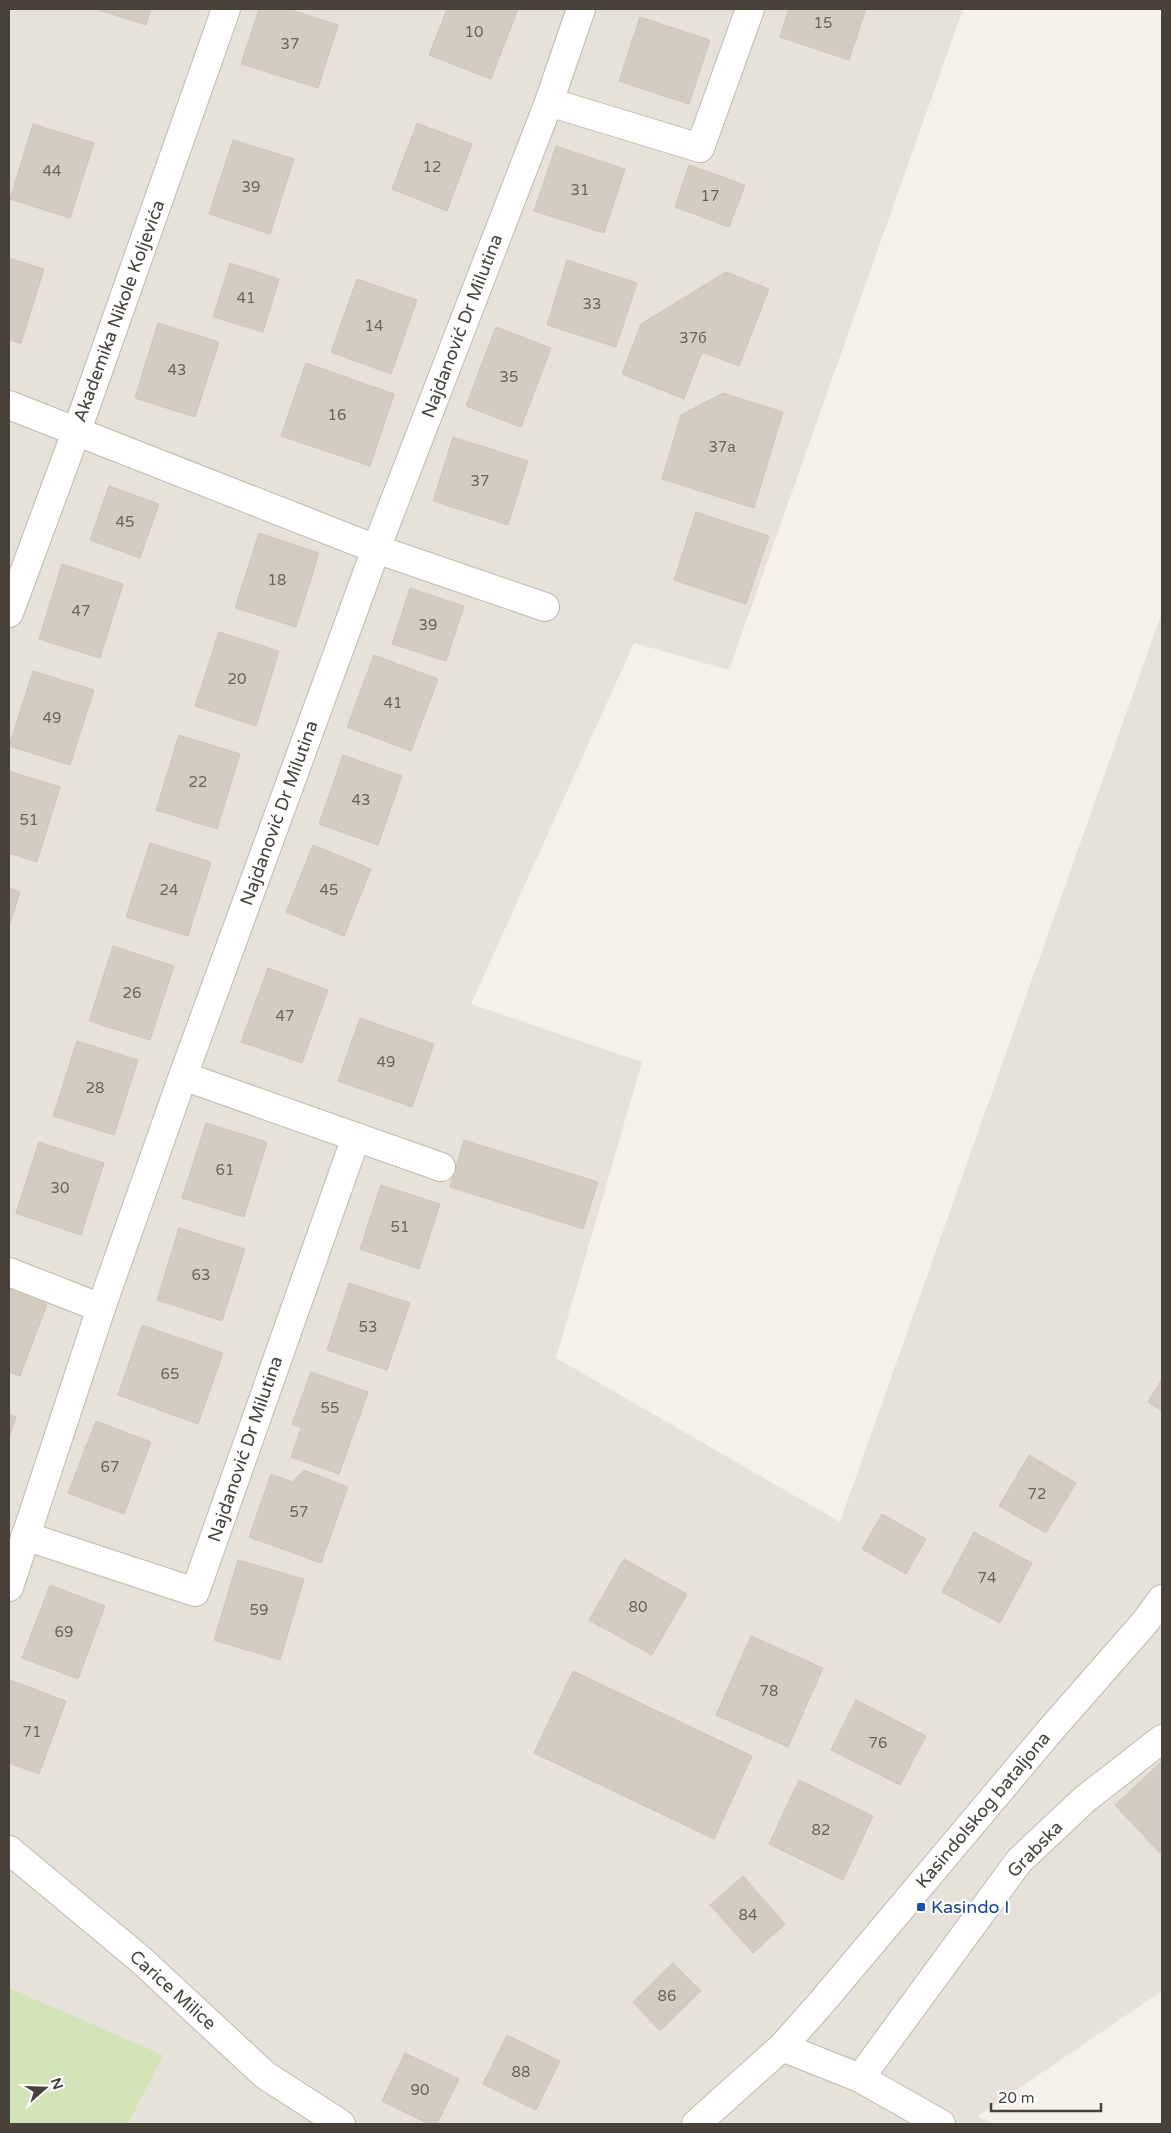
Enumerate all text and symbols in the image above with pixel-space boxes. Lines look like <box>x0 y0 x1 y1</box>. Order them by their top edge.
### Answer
house number: 15 <box>814 14 832 32</box>
house number: 10 <box>465 23 483 41</box>
house number: 37 <box>281 35 299 53</box>
house number: 12 <box>423 158 441 176</box>
house number: 44 <box>43 162 61 180</box>
house number: 39 <box>242 178 260 196</box>
house number: 31 <box>571 181 589 199</box>
house number: 17 <box>701 187 719 205</box>
street label: Akademika Nikole Koljevića <box>69 197 169 425</box>
street label: Najdanović Dr Milutina <box>417 231 507 421</box>
house number: 41 <box>237 289 255 307</box>
house number: 33 <box>583 295 601 313</box>
house number: 14 <box>365 317 383 335</box>
house number: 37б <box>679 329 707 347</box>
house number: 43 <box>168 361 186 379</box>
house number: 35 <box>500 368 518 386</box>
house number: 16 <box>328 406 346 424</box>
house number: 37а <box>708 438 736 456</box>
house number: 37 <box>471 472 489 490</box>
house number: 45 <box>116 513 134 531</box>
house number: 18 <box>268 571 286 589</box>
house number: 47 <box>72 602 90 620</box>
house number: 39 <box>419 616 437 634</box>
house number: 20 <box>228 670 246 688</box>
house number: 41 <box>384 694 402 712</box>
house number: 49 <box>43 709 61 727</box>
street label: Najdanović Dr Milutina <box>235 718 323 908</box>
house number: 22 <box>189 773 207 791</box>
house number: 43 <box>352 791 370 809</box>
house number: 51 <box>20 811 38 829</box>
house number: 24 <box>160 881 178 899</box>
house number: 45 <box>320 881 338 899</box>
house number: 26 <box>123 984 141 1002</box>
house number: 47 <box>276 1007 294 1025</box>
house number: 49 <box>377 1053 395 1071</box>
house number: 28 <box>86 1079 104 1097</box>
house number: 61 <box>216 1161 234 1179</box>
house number: 30 <box>51 1179 69 1197</box>
house number: 51 <box>391 1218 409 1236</box>
house number: 63 <box>192 1266 210 1284</box>
house number: 53 <box>359 1318 377 1336</box>
street label: Najdanović Dr Milutina <box>203 1353 287 1545</box>
house number: 65 <box>161 1365 179 1383</box>
house number: 55 <box>321 1399 339 1417</box>
house number: 67 <box>101 1458 119 1476</box>
house number: 72 <box>1028 1485 1046 1503</box>
house number: 57 <box>290 1503 308 1521</box>
house number: 74 <box>978 1569 996 1587</box>
house number: 80 <box>629 1598 647 1616</box>
house number: 59 <box>250 1601 268 1619</box>
house number: 69 <box>55 1623 73 1641</box>
house number: 78 <box>760 1682 778 1700</box>
house number: 71 <box>23 1723 41 1741</box>
street label: Kasindolskog bataljona <box>911 1727 1055 1893</box>
house number: 76 <box>869 1734 887 1752</box>
street label: Grabska <box>1003 1816 1067 1882</box>
house number: 82 <box>812 1821 830 1839</box>
place label: Kasindo I <box>931 1896 1009 1918</box>
marker: Kasindo I <box>915 1901 927 1913</box>
house number: 84 <box>739 1906 757 1924</box>
street label: Carice Milice <box>125 1945 221 2035</box>
house number: 86 <box>658 1987 676 2005</box>
north arrow <box>20 2063 70 2113</box>
house number: 88 <box>512 2063 530 2081</box>
text: N <box>47 2076 67 2092</box>
scale bar <box>991 2080 1101 2112</box>
house number: 90 <box>411 2081 429 2099</box>
text: 20 m <box>998 2089 1035 2107</box>

